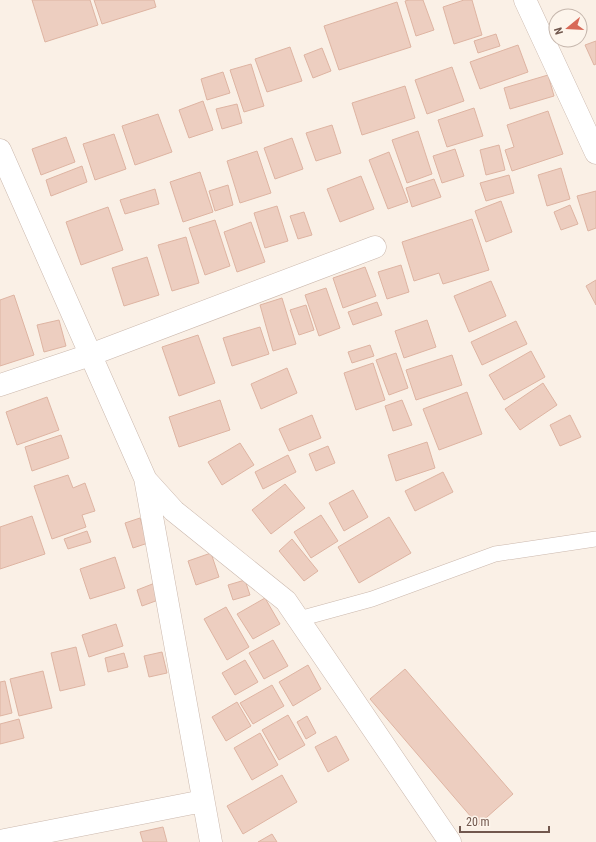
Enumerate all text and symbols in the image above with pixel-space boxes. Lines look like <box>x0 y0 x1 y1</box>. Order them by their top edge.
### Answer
north arrow <box>548 8 588 48</box>
text: N <box>552 25 566 36</box>
scale bar <box>460 808 549 834</box>
text: 20 m <box>466 815 490 829</box>

